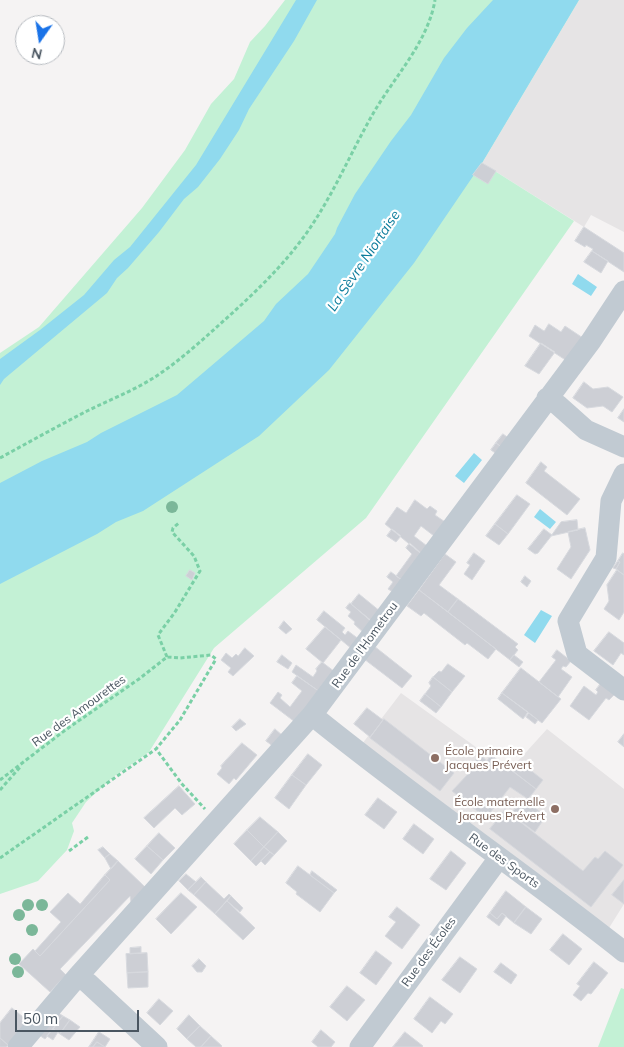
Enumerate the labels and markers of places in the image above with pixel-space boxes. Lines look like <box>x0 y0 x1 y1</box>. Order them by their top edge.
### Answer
place label: École primaire Jacques Prévert <box>445 744 532 772</box>
marker: École primaire Jacques Prévert <box>429 752 441 764</box>
place label: École maternelle Jacques Prévert <box>454 795 545 823</box>
marker: École maternelle Jacques Prévert <box>549 803 561 815</box>

